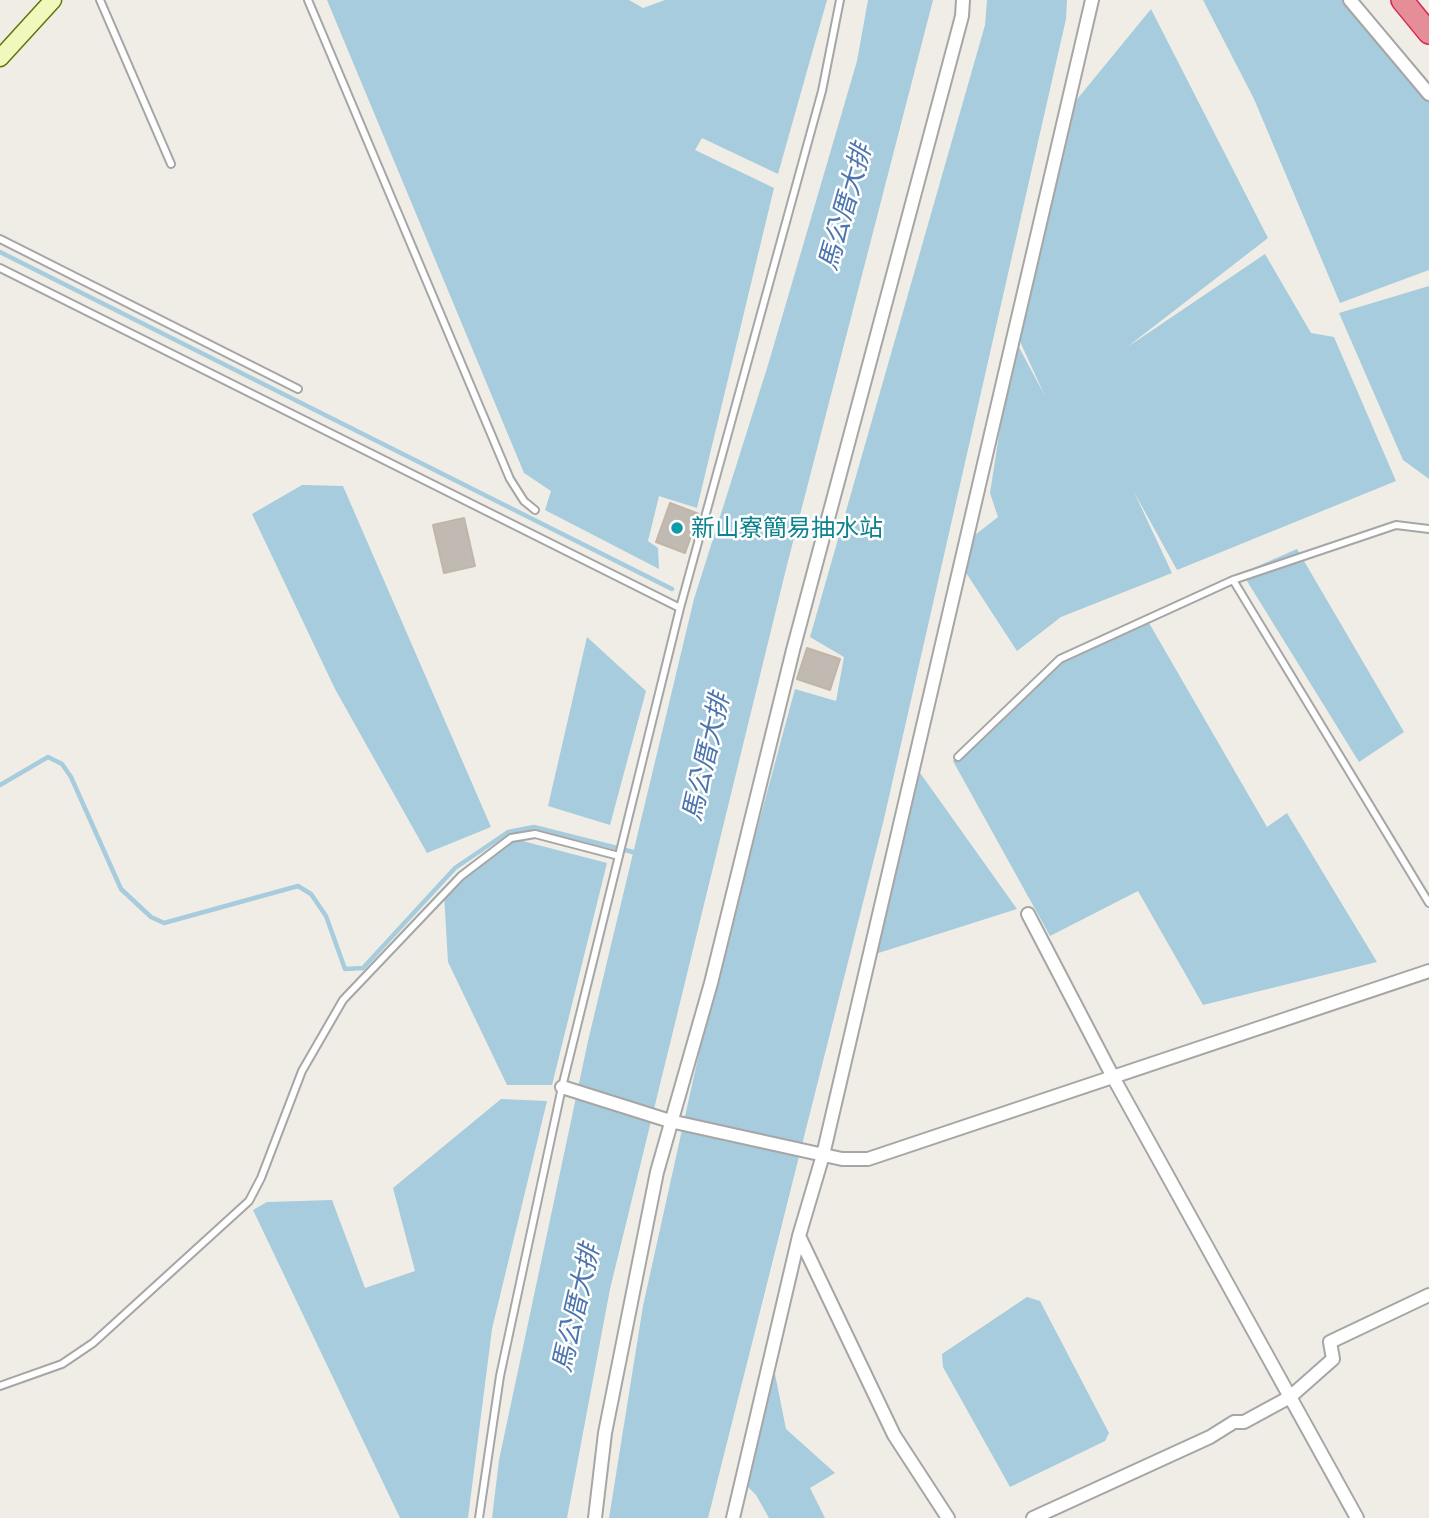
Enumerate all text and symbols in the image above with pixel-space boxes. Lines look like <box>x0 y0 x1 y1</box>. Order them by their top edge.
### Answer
water label: 馬公厝大排 <box>812 140 878 274</box>
place label: 新山寮簡易抽水站 <box>691 514 883 542</box>
marker: 新山寮簡易抽水站 <box>669 520 685 536</box>
water label: 馬公厝大排 <box>676 690 736 824</box>
water label: 馬公厝大排 <box>546 1241 606 1375</box>

